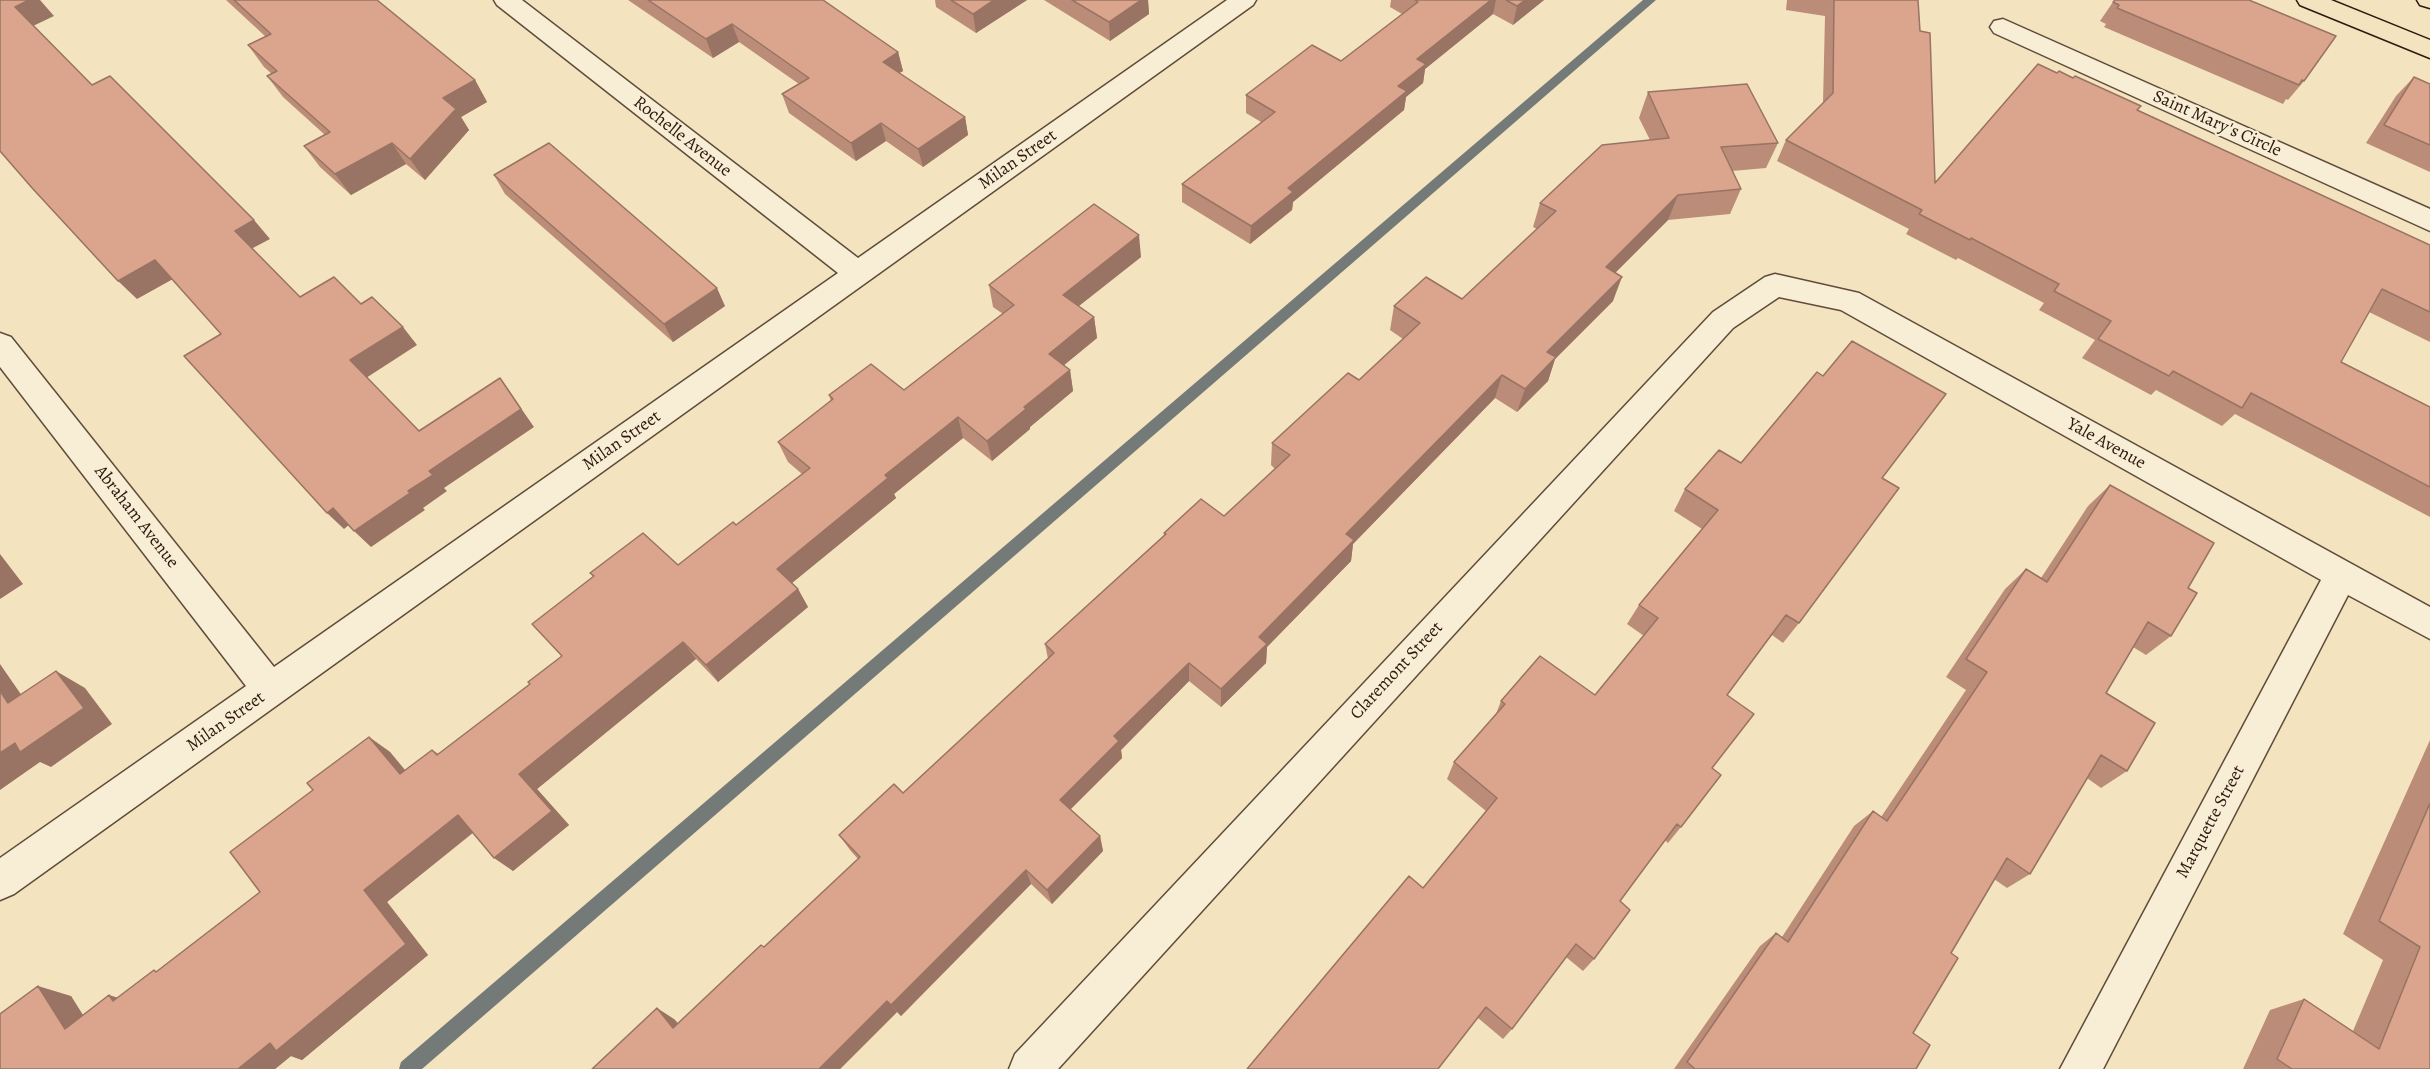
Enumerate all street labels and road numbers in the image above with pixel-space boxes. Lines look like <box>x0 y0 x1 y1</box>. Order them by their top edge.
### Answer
street label: Saint Mary's Circle <box>2149 86 2285 162</box>
street label: Rochelle Avenue <box>629 92 735 182</box>
street label: Milan Street <box>975 125 1061 195</box>
street label: Milan Street <box>579 406 665 476</box>
street label: Yale Avenue <box>2063 414 2149 474</box>
street label: Abraham Avenue <box>89 461 183 573</box>
street label: Claremont Street <box>1346 617 1448 725</box>
street label: Milan Street <box>183 687 269 757</box>
street label: Marquette Street <box>2172 762 2250 882</box>

